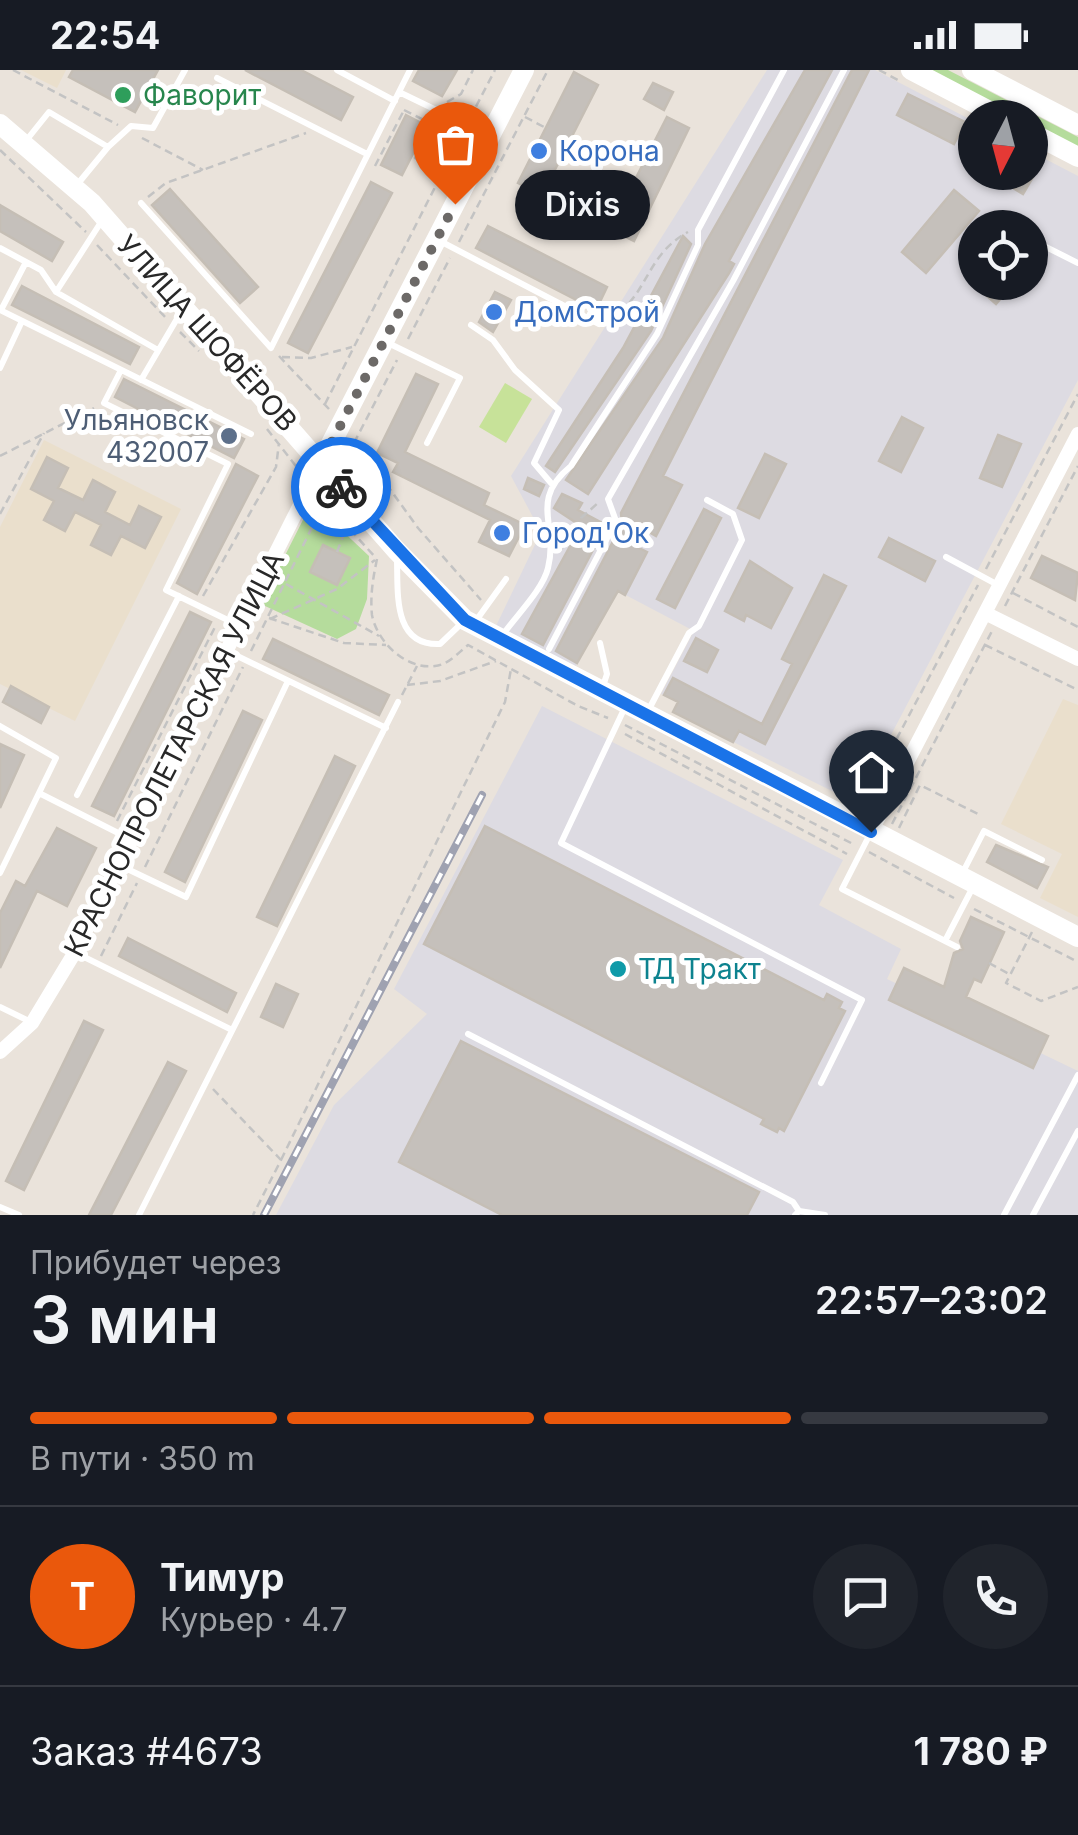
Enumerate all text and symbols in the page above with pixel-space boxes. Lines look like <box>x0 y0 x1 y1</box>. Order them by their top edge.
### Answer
text: 22:54 <box>50 12 161 58</box>
place label: Фаворит <box>143 78 261 112</box>
marker: Фаворит <box>112 84 134 106</box>
north arrow <box>958 100 1048 190</box>
map controls <box>958 100 1048 300</box>
pin <box>413 102 498 205</box>
icon: bag <box>428 117 483 172</box>
place label: Корона <box>559 134 660 168</box>
marker: Корона <box>528 140 550 162</box>
callout: Dixis <box>515 169 650 239</box>
text: Dixis <box>545 185 620 224</box>
button: locate <box>958 210 1048 300</box>
street label: УЛИЦА ШОФЁРОВ <box>110 228 304 438</box>
place label: ДомСтрой <box>514 295 660 329</box>
marker: ДомСтрой <box>483 301 505 323</box>
place label: Ульяновск 432007 <box>64 403 209 469</box>
marker: Ульяновск 432007 <box>218 425 240 447</box>
courier <box>291 437 391 537</box>
icon: bike <box>314 460 369 515</box>
place label: Город'Ок <box>522 516 649 550</box>
marker: Город'Ок <box>491 522 513 544</box>
street label: КРАСНОПРОЛЕТАРСКАЯ УЛИЦА <box>57 546 291 962</box>
pin <box>829 730 914 833</box>
icon: home <box>844 745 899 800</box>
place label: ТД Тракт <box>638 952 761 986</box>
marker: ТД Тракт <box>607 958 629 980</box>
text: Прибудет через <box>30 1243 282 1282</box>
text: 22:57–23:02 <box>815 1277 1048 1323</box>
text: 3 мин <box>30 1280 219 1359</box>
text: В пути · 350 m <box>30 1439 255 1478</box>
button: chat <box>813 1544 918 1649</box>
button: phone <box>943 1544 1048 1649</box>
text: Тимур <box>160 1554 285 1600</box>
text: Т <box>70 1573 95 1619</box>
text: Курьер · 4.7 <box>160 1600 348 1639</box>
text: Заказ #4673 <box>30 1728 263 1774</box>
text: 1 780 ₽ <box>914 1728 1048 1774</box>

